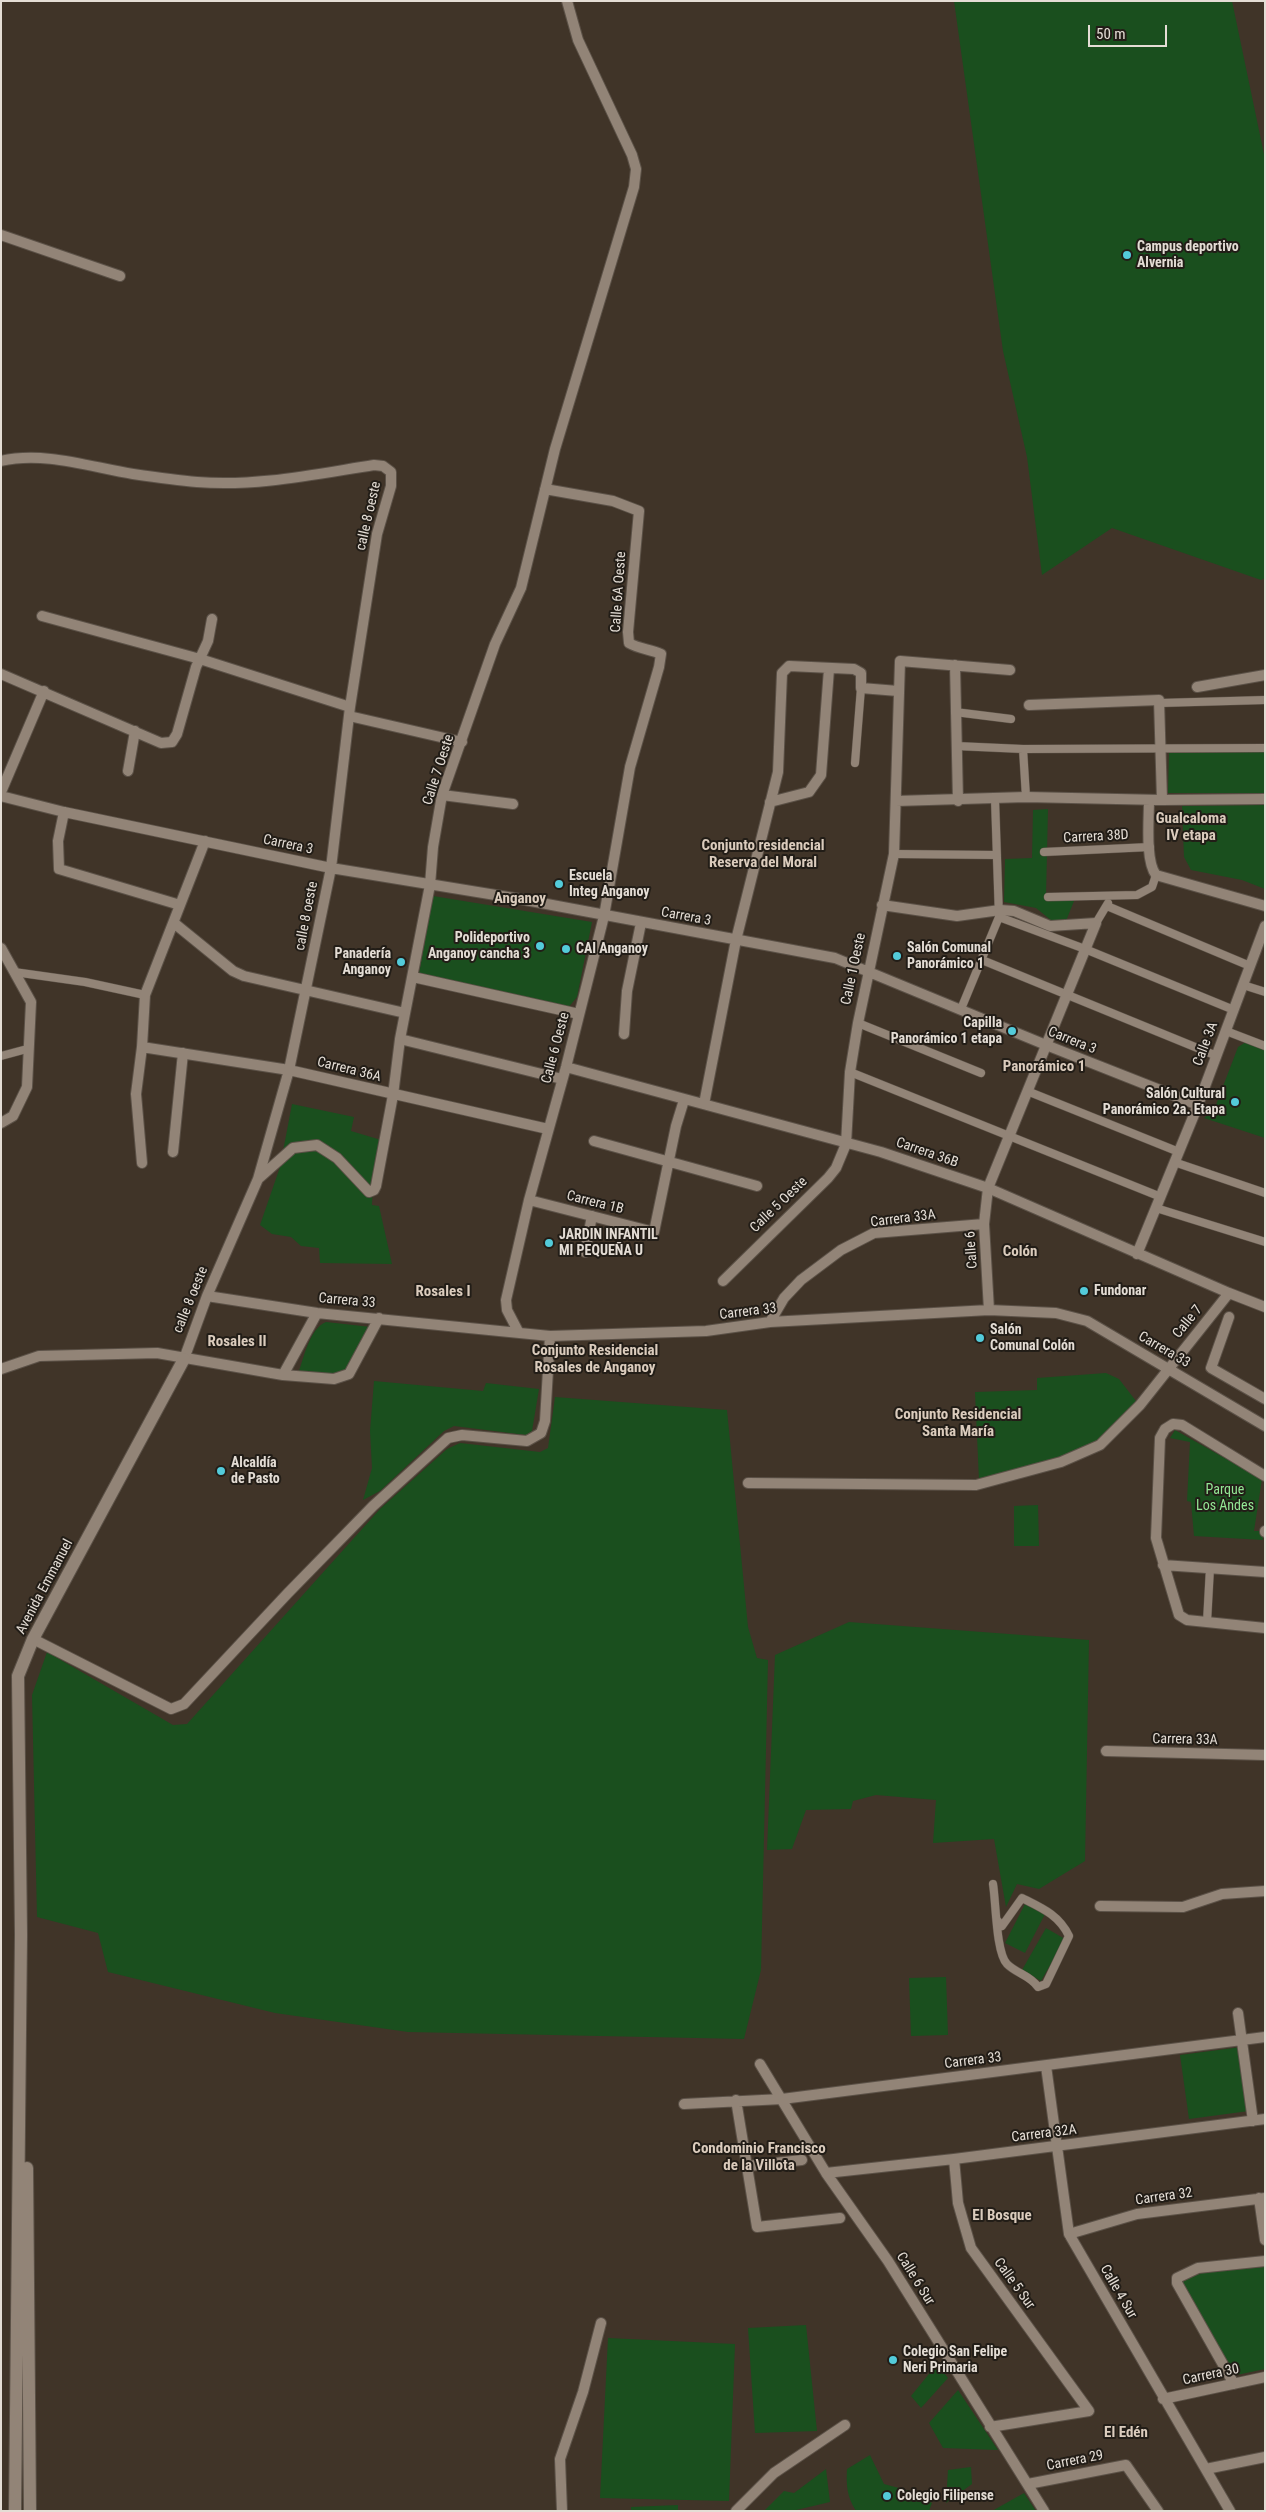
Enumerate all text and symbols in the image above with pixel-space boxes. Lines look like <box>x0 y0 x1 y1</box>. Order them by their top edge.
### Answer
scale bar <box>1091 15 1170 47</box>
text: 50 m <box>1096 25 1126 43</box>
place label: Campus deportivo Alvernia <box>1137 239 1239 272</box>
marker: Campus deportivo Alvernia <box>1121 249 1133 261</box>
street label: calle 8 oeste <box>353 480 385 552</box>
street label: Calle 6A Oeste <box>608 551 630 633</box>
street label: Calle 7 Oeste <box>420 733 458 807</box>
district label: Gualcaloma IV etapa <box>1156 810 1226 845</box>
street label: Carrera 38D <box>1063 827 1129 847</box>
street label: Carrera 3 <box>262 832 314 858</box>
district label: Conjunto residencial Reserva del Moral <box>701 837 825 872</box>
place label: Escuela Integ Anganoy <box>569 868 649 900</box>
marker: Escuela Integ Anganoy <box>553 878 565 890</box>
street label: calle 8 oeste <box>292 880 322 952</box>
district label: Anganoy <box>494 890 546 908</box>
street label: Carrera 3 <box>660 904 712 930</box>
place label: Polideportivo Anganoy cancha 3 <box>428 930 530 962</box>
street label: Calle 1 Oeste <box>838 932 870 1006</box>
marker: Polideportivo Anganoy cancha 3 <box>534 940 546 952</box>
place label: Salón Comunal Panorámico 1 <box>907 940 991 972</box>
place label: CAI Anganoy <box>576 941 648 957</box>
marker: CAI Anganoy <box>560 943 572 955</box>
place label: Panadería Anganoy <box>335 946 391 979</box>
marker: Salón Comunal Panorámico 1 <box>891 950 903 962</box>
marker: Panadería Anganoy <box>395 956 407 968</box>
street label: Calle 6 Oeste <box>538 1011 574 1085</box>
place label: Capilla Panorámico 1 etapa <box>891 1015 1002 1048</box>
street label: Calle 3A <box>1190 1020 1222 1068</box>
street label: Carrera 3 <box>1045 1024 1099 1058</box>
marker: Capilla Panorámico 1 etapa <box>1006 1025 1018 1037</box>
street label: Carrera 36A <box>315 1054 383 1086</box>
district label: Panorámico 1 <box>1003 1058 1085 1076</box>
place label: Salón Cultural Panorámico 2a. Etapa <box>1103 1086 1225 1118</box>
marker: Salón Cultural Panorámico 2a. Etapa <box>1229 1096 1241 1108</box>
street label: Carrera 36B <box>894 1134 960 1172</box>
street label: Calle 5 Oeste <box>747 1174 811 1236</box>
street label: Carrera 1B <box>565 1188 625 1218</box>
street label: Carrera 33A <box>870 1207 936 1231</box>
place label: JARDIN INFANTIL MI PEQUEÑA U <box>559 1227 658 1260</box>
street label: Calle 6 <box>962 1231 982 1269</box>
marker: JARDIN INFANTIL MI PEQUEÑA U <box>543 1237 555 1249</box>
district label: Colón <box>1003 1243 1037 1261</box>
street label: calle 8 oeste <box>170 1264 212 1336</box>
district label: Rosales I <box>416 1283 470 1301</box>
place label: Fundonar <box>1094 1283 1146 1299</box>
marker: Fundonar <box>1078 1285 1090 1297</box>
street label: Carrera 33 <box>318 1290 376 1312</box>
street label: Carrera 33 <box>719 1300 777 1324</box>
street label: Calle 7 <box>1170 1302 1206 1342</box>
place label: Salón Comunal Colón <box>990 1322 1075 1354</box>
street label: Carrera 33 <box>1135 1328 1193 1372</box>
marker: Salón Comunal Colón <box>974 1332 986 1344</box>
district label: Rosales II <box>208 1333 266 1351</box>
district label: Conjunto Residencial Rosales de Anganoy <box>532 1342 658 1377</box>
district label: Conjunto Residencial Santa María <box>895 1406 1021 1441</box>
place label: Alcaldía de Pasto <box>231 1455 280 1488</box>
marker: Alcaldía de Pasto <box>215 1465 227 1477</box>
park label: Parque Los Andes <box>1196 1482 1254 1514</box>
street label: Avenida Emmanuel <box>13 1537 77 1637</box>
street label: Carrera 33A <box>1152 1731 1218 1749</box>
street label: Carrera 33 <box>944 2049 1002 2073</box>
street label: Carrera 32A <box>1011 2122 1077 2146</box>
district label: Condominio Francisco de la Villota <box>692 2140 826 2175</box>
street label: Carrera 32 <box>1134 2185 1194 2209</box>
district label: El Bosque <box>972 2207 1032 2225</box>
street label: Calle 6 Sur <box>892 2249 938 2309</box>
street label: Calle 5 Sur <box>990 2255 1038 2313</box>
street label: Calle 4 Sur <box>1096 2262 1140 2322</box>
place label: Colegio San Felipe Neri Primaria <box>903 2344 1007 2376</box>
marker: Colegio San Felipe Neri Primaria <box>887 2354 899 2366</box>
street label: Carrera 30 <box>1181 2361 1241 2389</box>
district label: El Edén <box>1104 2424 1148 2442</box>
street label: Carrera 29 <box>1045 2447 1105 2475</box>
place label: Colegio Filipense <box>897 2488 994 2504</box>
marker: Colegio Filipense <box>881 2490 893 2502</box>

